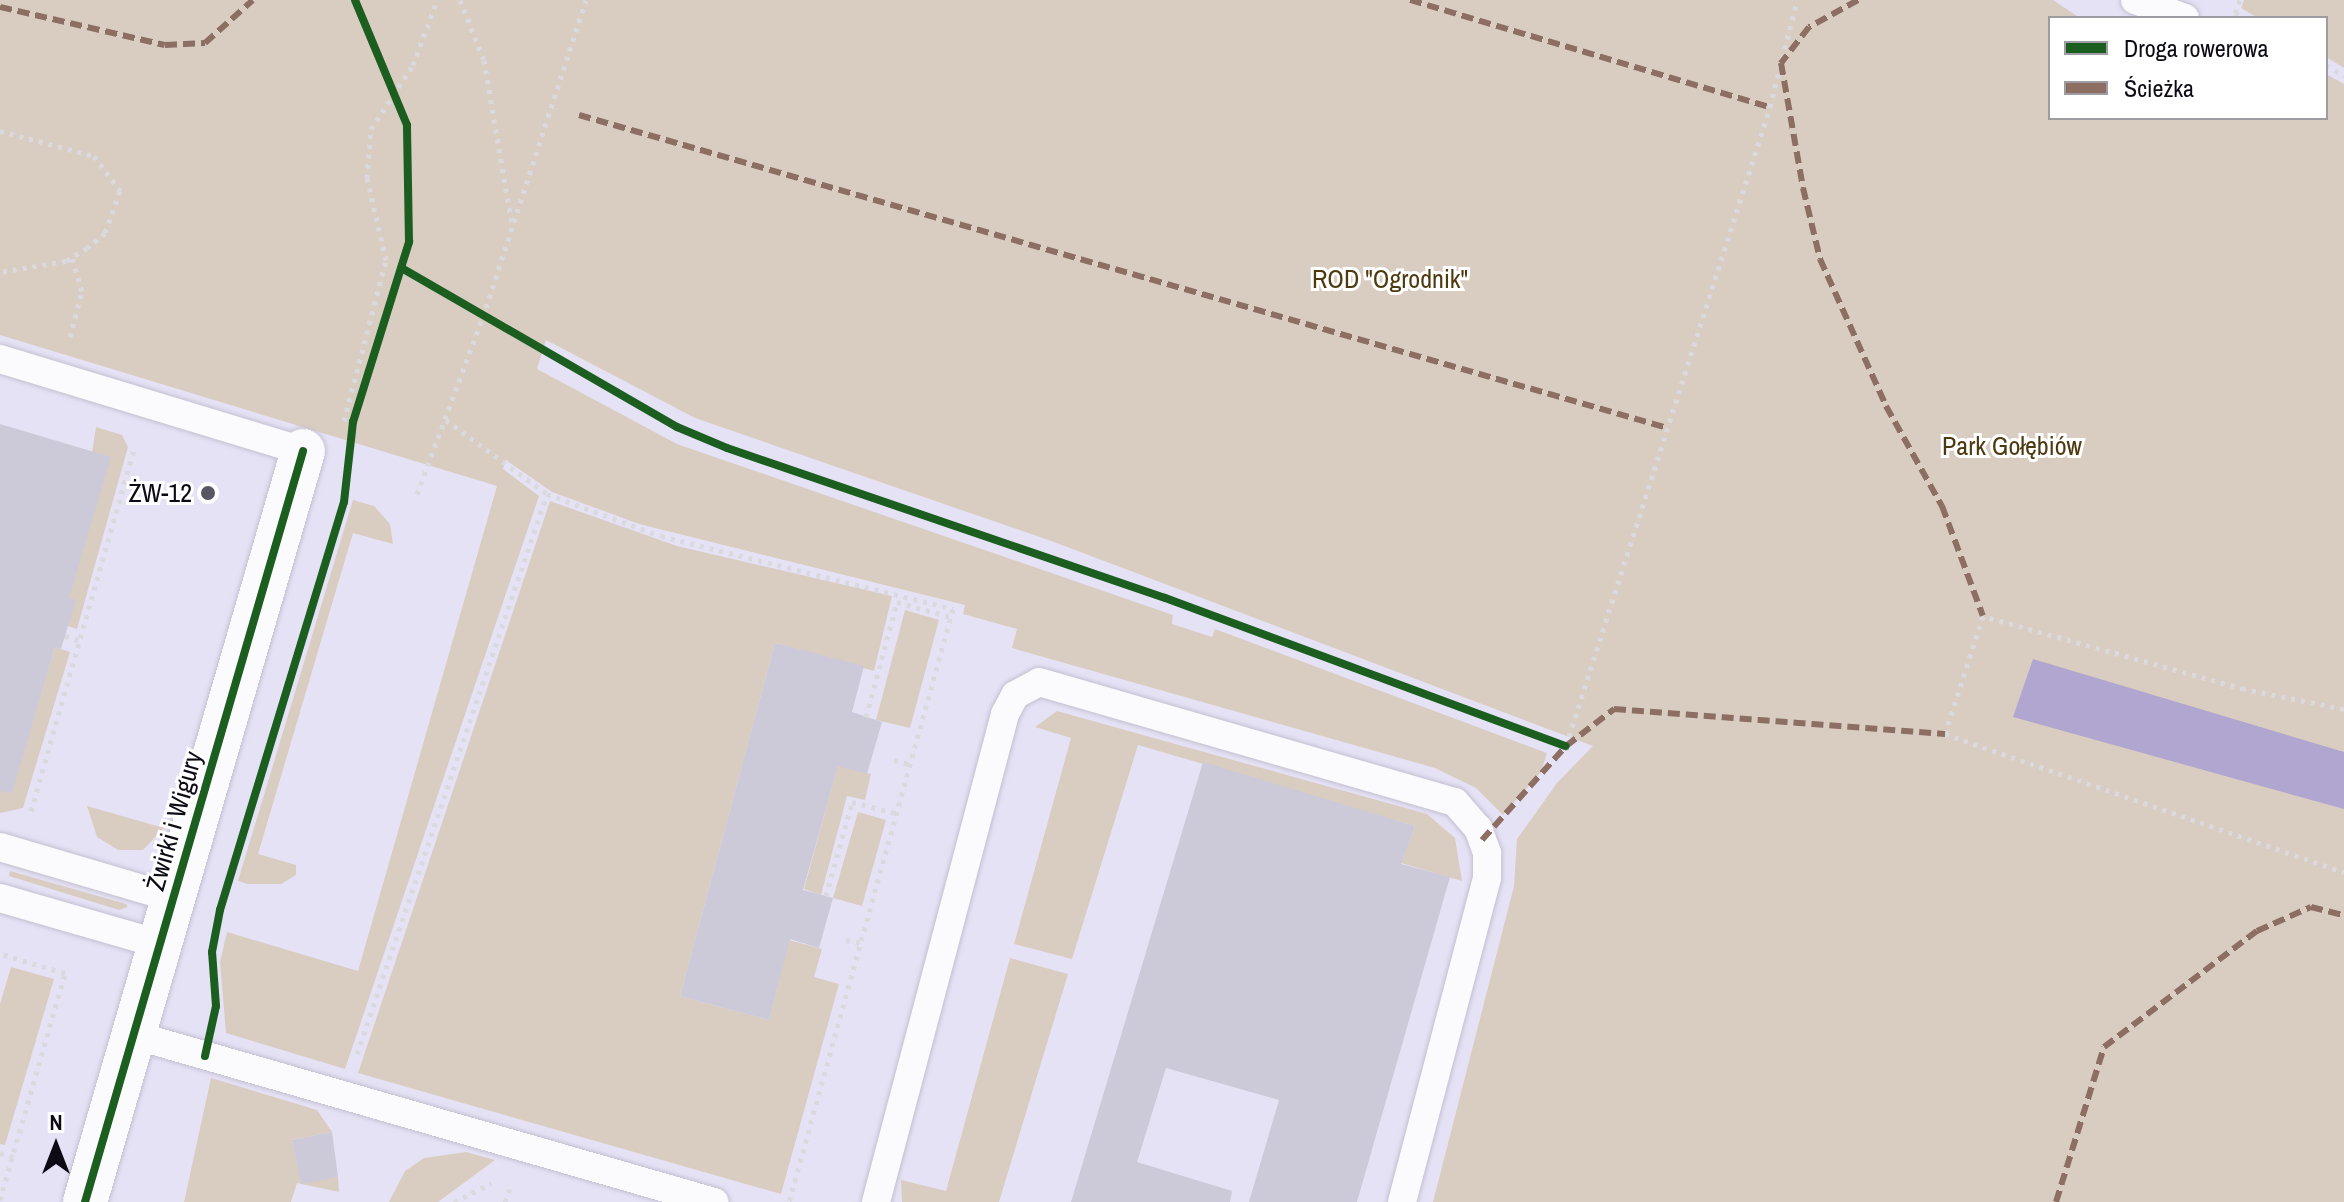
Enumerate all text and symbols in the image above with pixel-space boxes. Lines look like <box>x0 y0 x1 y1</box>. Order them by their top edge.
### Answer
legend <box>2048 16 2328 120</box>
text: Droga rowerowa <box>2124 32 2268 64</box>
text: Ścieżka <box>2124 72 2194 104</box>
park label: ROD "Ogrodnik" <box>1312 263 1468 295</box>
park label: Park Gołębiów <box>1942 430 2082 462</box>
place label: ŻW-12 <box>128 477 192 509</box>
marker: ŻW-12 <box>199 484 217 502</box>
street label: Żwirki i Wigury <box>139 748 209 894</box>
north arrow <box>16 1106 96 1186</box>
text: N <box>49 1107 63 1137</box>

